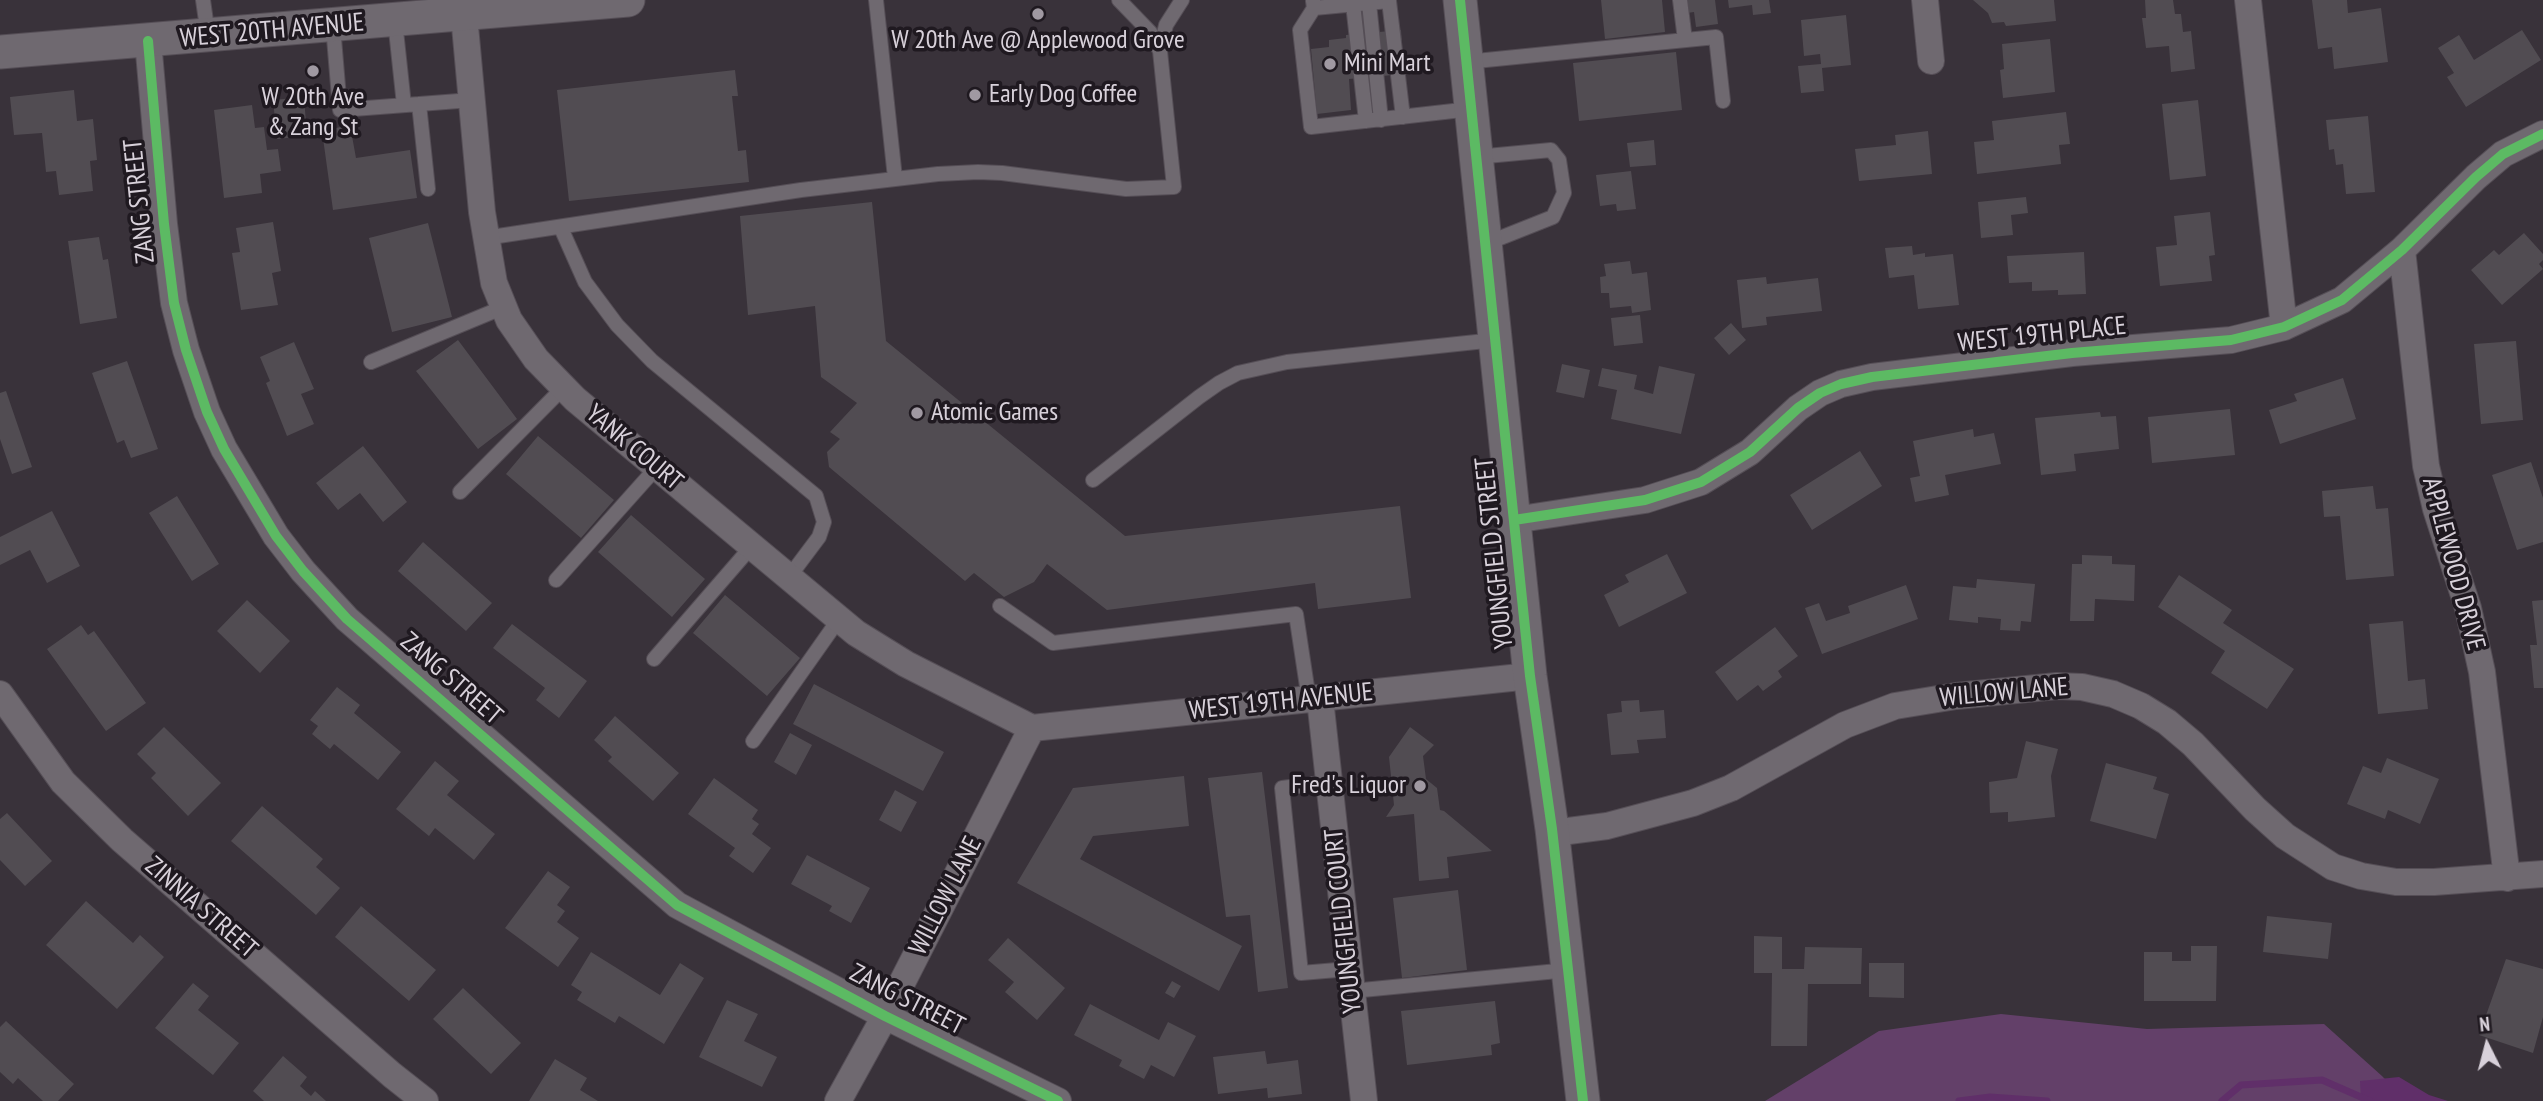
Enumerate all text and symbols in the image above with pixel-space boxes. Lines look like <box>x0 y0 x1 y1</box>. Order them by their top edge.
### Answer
marker: W 20th Ave @ Applewood Grove <box>1030 6 1046 22</box>
street label: WEST 20TH AVENUE <box>179 7 365 55</box>
place label: W 20th Ave @ Applewood Grove <box>891 25 1185 57</box>
place label: Mini Mart <box>1344 48 1431 80</box>
marker: Mini Mart <box>1322 56 1338 72</box>
marker: W 20th Ave & Zang St <box>305 63 321 79</box>
place label: Early Dog Coffee <box>989 79 1137 111</box>
place label: W 20th Ave & Zang St <box>262 82 364 144</box>
marker: Early Dog Coffee <box>967 87 983 103</box>
street label: ZANG STREET <box>118 137 162 265</box>
street label: WEST 19TH PLACE <box>1956 311 2128 359</box>
place label: Atomic Games <box>931 397 1058 429</box>
street label: YANK COURT <box>579 398 689 498</box>
marker: Atomic Games <box>909 405 925 421</box>
street label: YOUNGFIELD STREET <box>1469 456 1521 650</box>
street label: APPLEWOOD DRIVE <box>2415 474 2491 654</box>
street label: ZANG STREET <box>394 626 508 732</box>
street label: WILLOW LANE <box>1938 672 2070 714</box>
street label: WEST 19TH AVENUE <box>1188 677 1374 727</box>
place label: Fred's Liquor <box>1291 770 1406 802</box>
marker: Fred's Liquor <box>1412 778 1428 794</box>
street label: YOUNGFIELD COURT <box>1319 827 1369 1015</box>
street label: WILLOW LANE <box>903 832 989 960</box>
street label: ZINNIA STREET <box>139 851 263 965</box>
street label: ZANG STREET <box>844 958 970 1042</box>
north arrow <box>2452 1010 2522 1080</box>
text: N <box>2478 1012 2491 1037</box>

